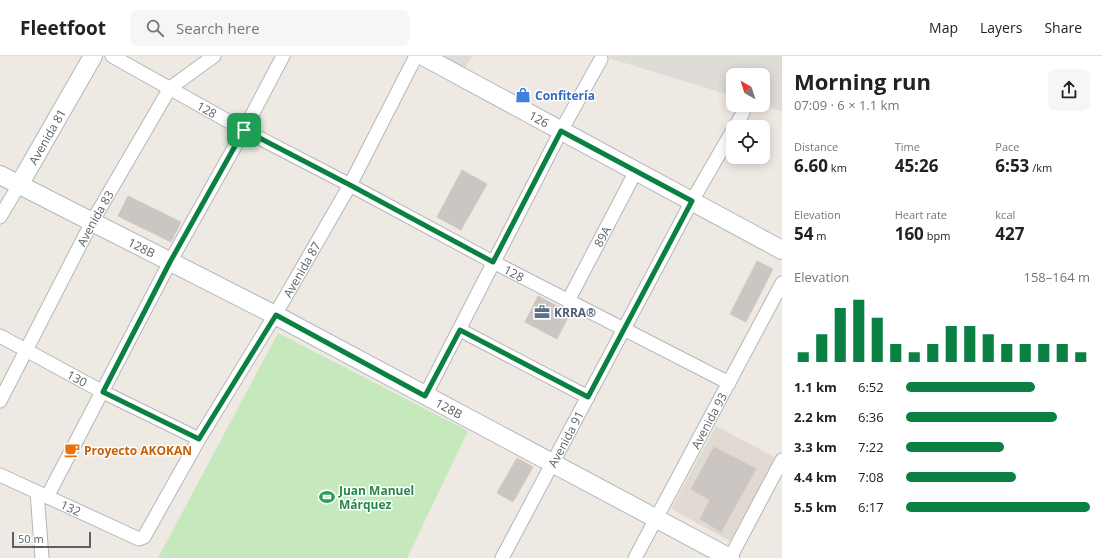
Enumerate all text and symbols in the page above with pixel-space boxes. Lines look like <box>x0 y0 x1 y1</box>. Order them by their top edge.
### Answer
search box <box>130 10 410 46</box>
text: Fleetfoot <box>20 15 106 41</box>
icon: search <box>144 17 166 39</box>
text: Search here <box>176 18 260 38</box>
text: Map <box>929 18 958 37</box>
text: Layers <box>980 18 1022 37</box>
text: Share <box>1044 18 1082 37</box>
text: Morning run <box>794 66 931 96</box>
north arrow <box>726 68 770 112</box>
map controls <box>726 68 770 164</box>
button: share <box>1048 69 1090 111</box>
shop icon: Confitería <box>514 86 532 104</box>
place label: Confitería <box>535 87 595 104</box>
text: 07:09 · 6 × 1.1 km <box>794 96 899 114</box>
street label: 128 <box>194 97 220 122</box>
street label: Avenida 81 <box>24 105 70 167</box>
street label: 126 <box>526 106 552 131</box>
pin <box>227 113 261 147</box>
icon: arrive <box>233 119 255 141</box>
button: locate <box>726 120 770 164</box>
text: Distance <box>794 139 838 154</box>
text: Time <box>895 139 920 154</box>
text: Pace <box>995 139 1020 154</box>
text: 6.60 <box>794 154 828 177</box>
text: 45:26 <box>895 154 938 177</box>
text: 6:53 <box>995 154 1029 177</box>
text: km <box>828 160 847 175</box>
text: /km <box>1029 160 1052 175</box>
street label: Avenida 83 <box>73 187 117 249</box>
text: Elevation <box>794 207 841 222</box>
text: Heart rate <box>895 207 947 222</box>
text: kcal <box>995 207 1015 222</box>
text: 54 <box>794 222 813 245</box>
text: 160 <box>895 222 924 245</box>
text: 427 <box>995 222 1025 245</box>
street label: 89A <box>589 223 615 250</box>
text: m <box>813 228 827 243</box>
text: bpm <box>924 228 950 243</box>
street label: 128B <box>125 233 158 261</box>
street label: Avenida 87 <box>279 238 324 300</box>
street label: 128 <box>501 261 527 285</box>
text: Elevation <box>794 268 849 286</box>
text: 158–164 m <box>1023 268 1090 286</box>
office icon: KRRA® <box>533 303 551 321</box>
place label: KRRA® <box>554 304 596 321</box>
street label: 130 <box>64 366 91 390</box>
text: 1.1 km <box>794 378 837 396</box>
text: 6:52 <box>858 378 884 396</box>
street label: Avenida 93 <box>687 389 731 452</box>
street label: 128B <box>433 394 466 422</box>
street label: Avenida 91 <box>543 408 587 470</box>
text: 2.2 km <box>794 408 837 426</box>
text: 6:36 <box>858 408 884 426</box>
text: 3.3 km <box>794 438 837 456</box>
text: 7:22 <box>858 438 884 456</box>
cafe icon: Proyecto AKOKAN <box>63 441 81 459</box>
place label: Proyecto AKOKAN <box>84 442 192 459</box>
text: 4.4 km <box>794 468 837 486</box>
text: 7:08 <box>858 468 884 486</box>
place label: Juan Manuel Márquez <box>338 482 414 513</box>
sports icon: Juan Manuel Márquez <box>318 488 336 506</box>
street label: 132 <box>58 496 84 520</box>
text: 5.5 km <box>794 498 837 516</box>
text: 6:17 <box>858 498 884 516</box>
scale bar <box>12 530 91 549</box>
text: 50 m <box>18 531 44 546</box>

